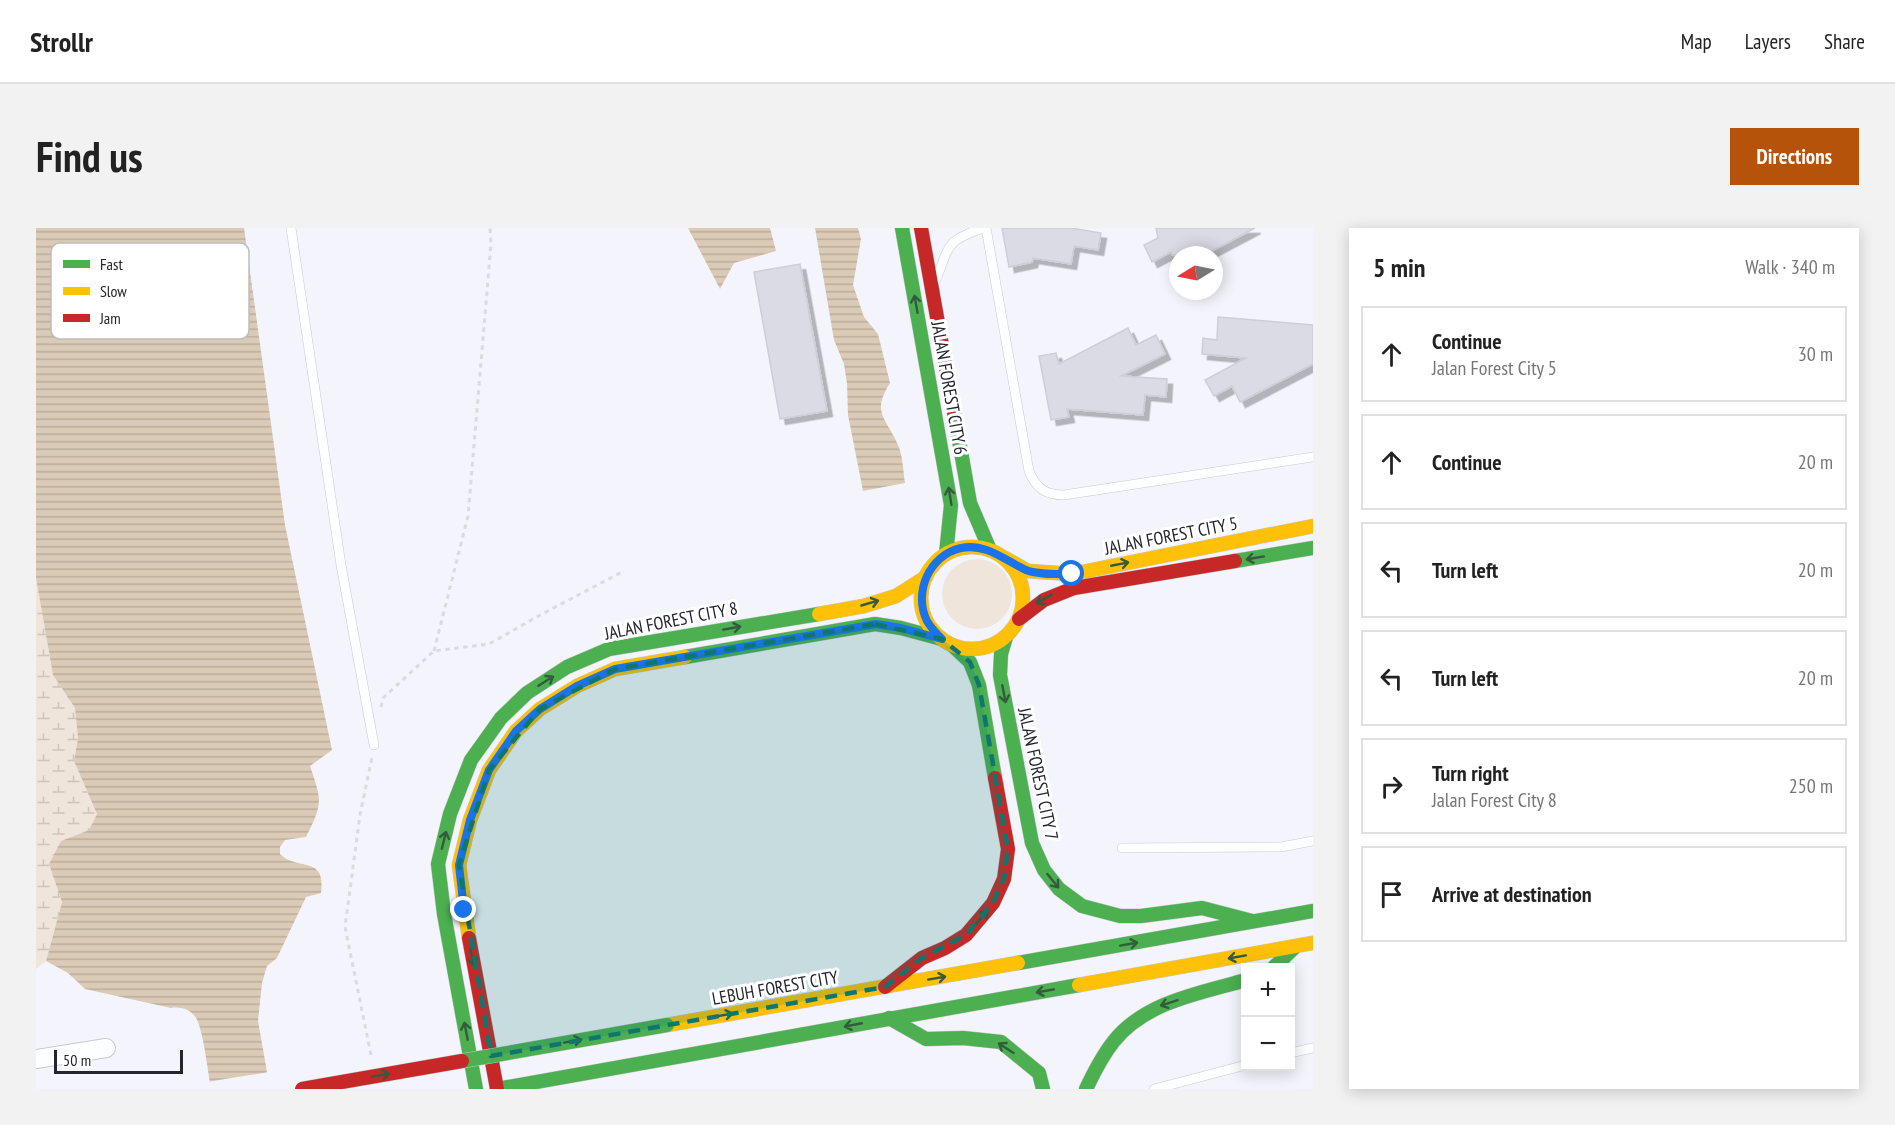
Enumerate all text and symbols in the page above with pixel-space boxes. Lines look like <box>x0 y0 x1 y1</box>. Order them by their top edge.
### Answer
text: Strollr <box>30 23 93 60</box>
text: Map <box>1681 28 1712 55</box>
text: Layers <box>1745 28 1791 55</box>
text: Share <box>1824 28 1865 55</box>
button: Directions <box>1730 128 1859 185</box>
text: Find us <box>36 129 143 184</box>
legend <box>51 243 249 339</box>
north arrow <box>1169 246 1223 300</box>
text: 5 min <box>1373 251 1426 284</box>
text: Fast <box>100 254 123 274</box>
text: Walk · 340 m <box>1745 254 1835 280</box>
text: Slow <box>100 281 127 301</box>
one-way arrow <box>910 295 921 315</box>
text: Jam <box>99 308 121 328</box>
street label: JALAN FOREST CITY 6 <box>926 318 973 456</box>
text: Continue <box>1432 327 1502 355</box>
icon: ahead <box>1375 338 1408 371</box>
text: 30 m <box>1798 341 1833 367</box>
text: Jalan Forest City 5 <box>1432 355 1557 381</box>
icon: ahead <box>1375 446 1408 479</box>
text: Continue <box>1432 448 1502 476</box>
text: 20 m <box>1798 449 1833 475</box>
one-way arrow <box>944 487 955 507</box>
street label: JALAN FOREST CITY 5 <box>1101 511 1239 560</box>
one-way arrow <box>1246 552 1266 563</box>
icon: left <box>1375 554 1408 587</box>
text: Turn left <box>1432 556 1498 584</box>
text: 20 m <box>1798 557 1833 583</box>
one-way arrow <box>1109 558 1129 569</box>
route start <box>1058 560 1084 586</box>
one-way arrow <box>1036 593 1053 605</box>
street label: JALAN FOREST CITY 8 <box>601 596 739 645</box>
one-way arrow <box>860 597 879 608</box>
one-way arrow <box>721 622 741 633</box>
icon: left <box>1375 662 1408 695</box>
text: Turn left <box>1432 664 1498 692</box>
text: 20 m <box>1798 665 1833 691</box>
one-way arrow <box>537 674 554 686</box>
one-way arrow <box>999 684 1010 704</box>
street label: JALAN FOREST CITY 7 <box>1013 705 1064 842</box>
text: Turn right <box>1432 759 1509 787</box>
icon: right <box>1375 770 1408 803</box>
text: 250 m <box>1789 773 1833 799</box>
text: Jalan Forest City 8 <box>1432 787 1557 813</box>
one-way arrow <box>438 830 450 849</box>
one-way arrow <box>1047 873 1060 889</box>
icon: arrive <box>1375 878 1408 911</box>
text: Arrive at destination <box>1432 880 1592 908</box>
route end <box>450 896 476 922</box>
one-way arrow <box>975 909 989 924</box>
one-way arrow <box>1119 938 1138 949</box>
one-way arrow <box>467 946 478 966</box>
one-way arrow <box>1228 952 1248 963</box>
map controls <box>1241 963 1295 1071</box>
button: + <box>1241 963 1295 1017</box>
street label: LEBUH FOREST CITY <box>710 965 840 1010</box>
one-way arrow <box>927 972 946 983</box>
one-way arrow <box>1036 986 1056 997</box>
one-way arrow <box>1160 998 1179 1009</box>
one-way arrow <box>714 1009 734 1020</box>
button: − <box>1241 1017 1295 1071</box>
one-way arrow <box>844 1020 863 1031</box>
one-way arrow <box>460 1022 471 1042</box>
one-way arrow <box>562 1036 582 1047</box>
one-way arrow <box>997 1041 1014 1054</box>
scale bar <box>54 1047 183 1074</box>
text: 50 m <box>63 1050 91 1070</box>
one-way arrow <box>370 1069 390 1080</box>

